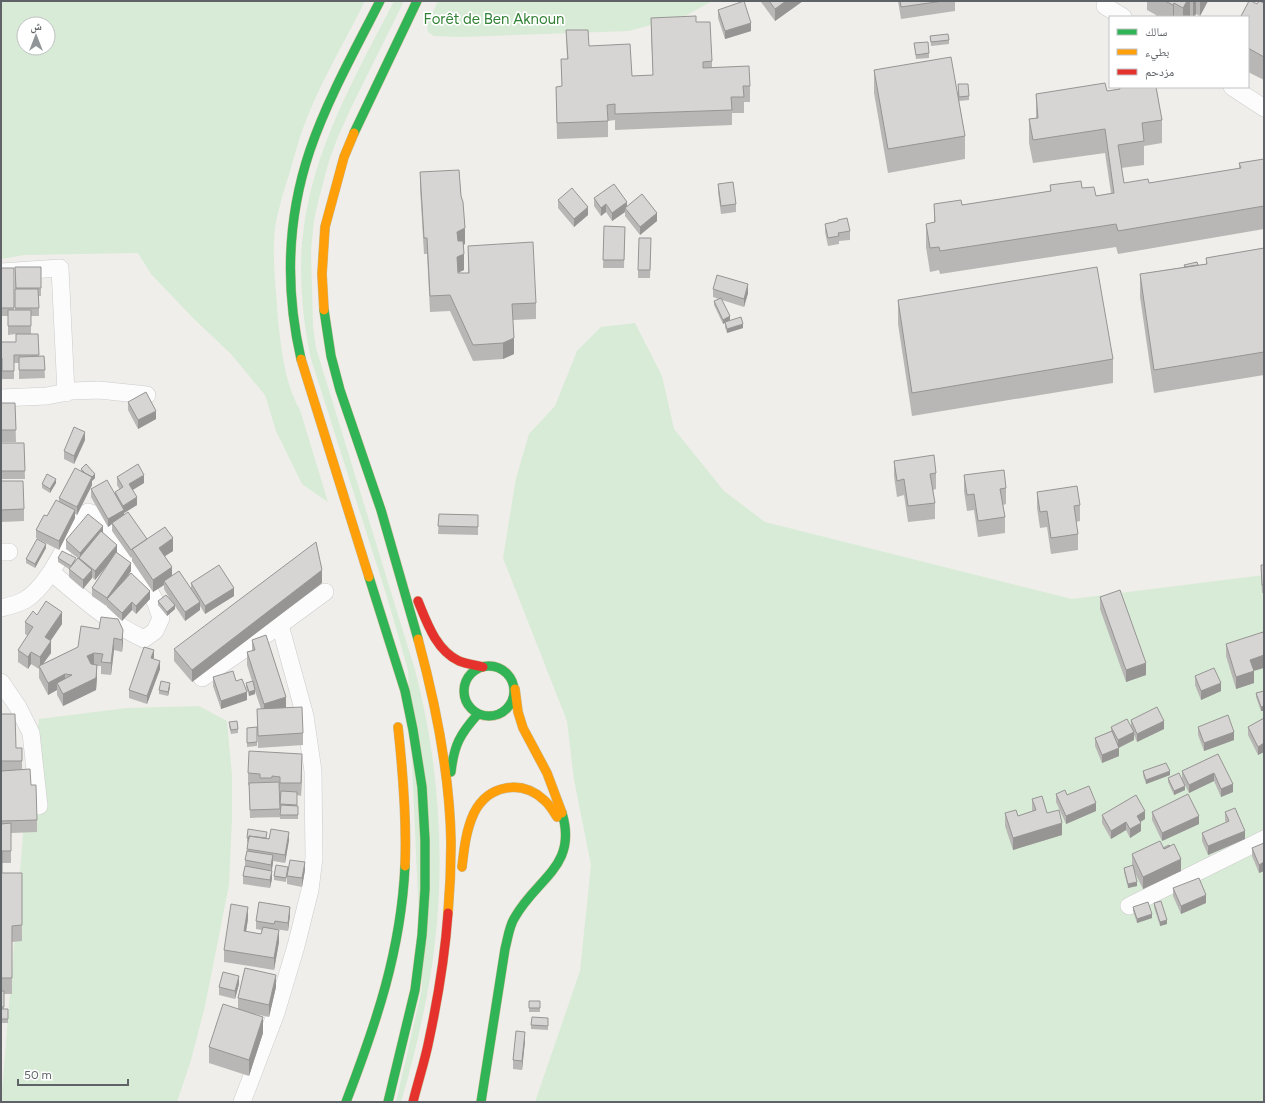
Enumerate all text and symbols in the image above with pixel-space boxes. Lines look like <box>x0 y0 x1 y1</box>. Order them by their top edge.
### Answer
park label: Forêt de Ben Aknoun <box>424 10 564 28</box>
north arrow <box>16 16 56 56</box>
legend <box>1109 16 1249 88</box>
text: ش <box>30 20 42 34</box>
text: سالك <box>1145 25 1167 39</box>
text: بطيء <box>1145 45 1169 62</box>
text: مزدحم <box>1145 65 1174 80</box>
scale bar <box>18 1061 128 1087</box>
text: 50 m <box>24 1068 52 1082</box>

